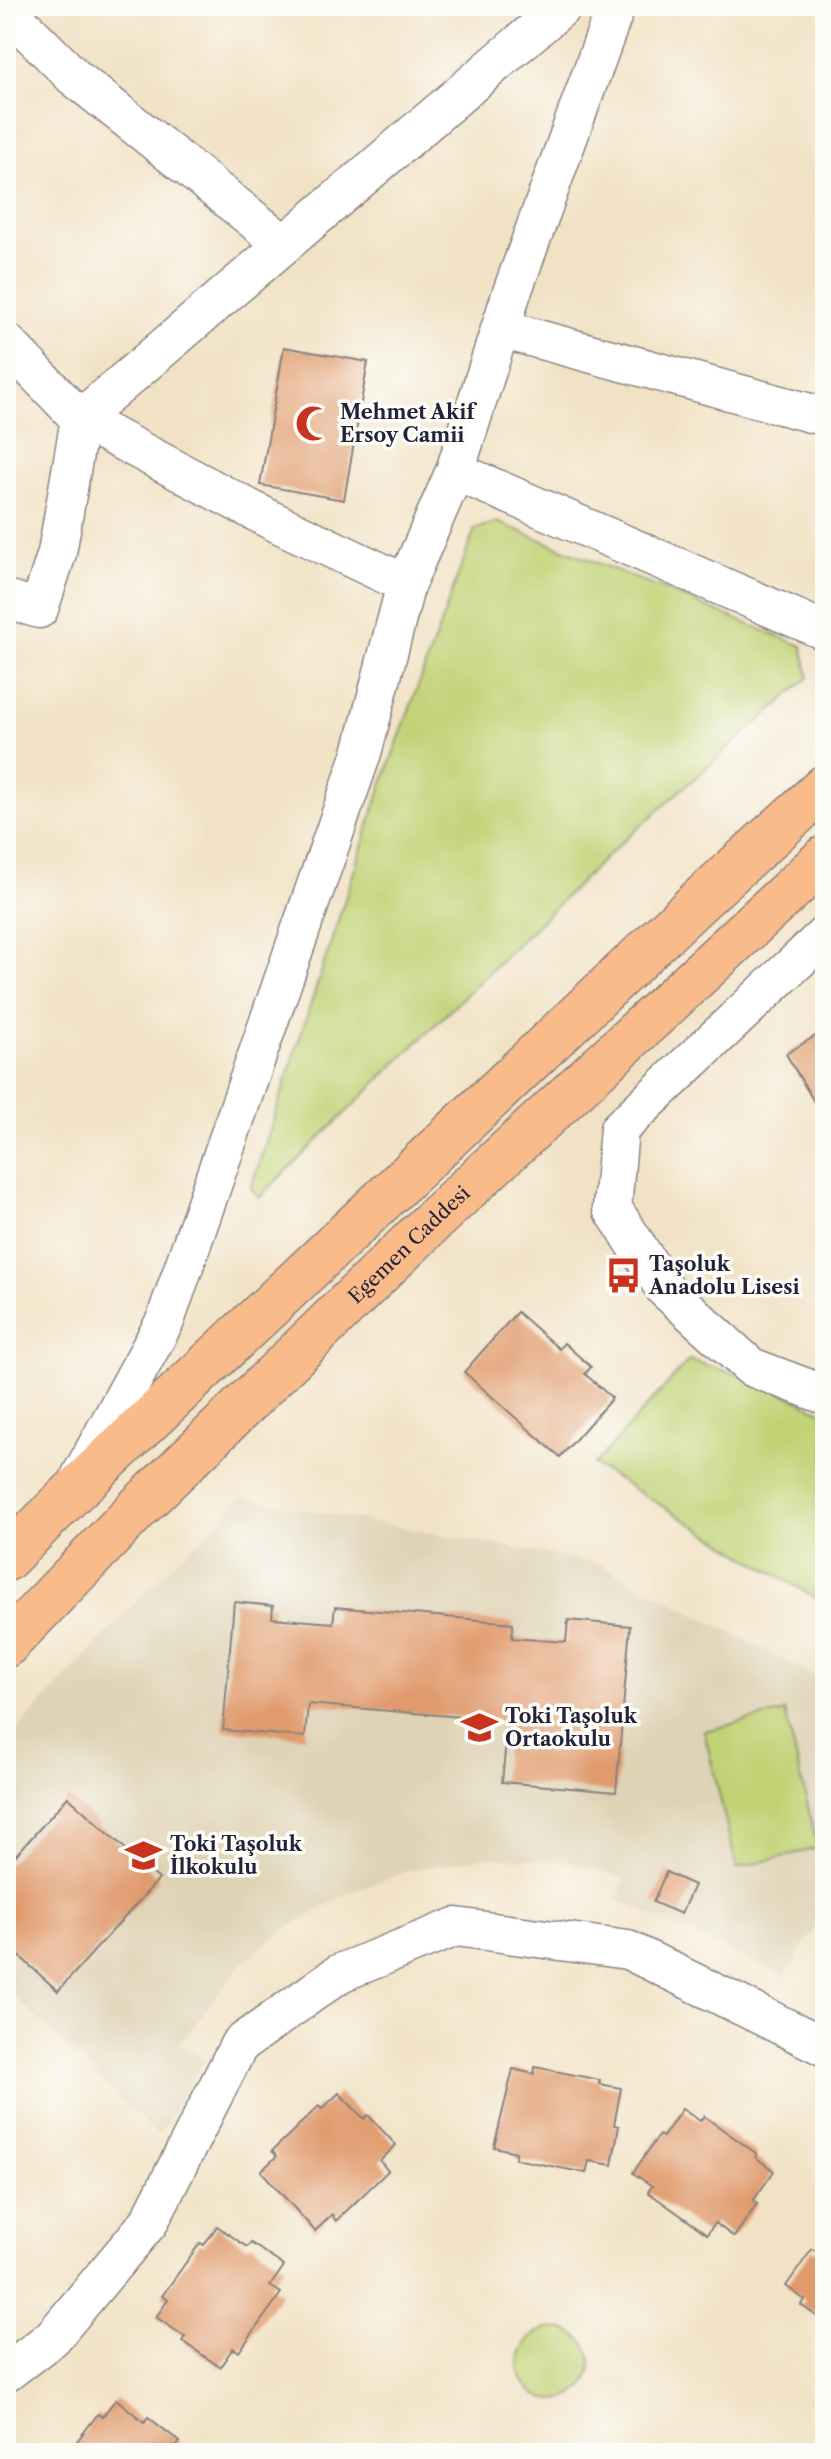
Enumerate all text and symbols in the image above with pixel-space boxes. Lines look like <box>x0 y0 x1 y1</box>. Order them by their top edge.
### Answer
place label: Mehmet Akif Ersoy Camii <box>340 400 477 447</box>
mosque icon: Mehmet Akif Ersoy Camii <box>295 404 333 442</box>
street label: Egemen Caddesi <box>343 1181 475 1309</box>
place label: Taşoluk Anadolu Lisesi <box>648 1252 800 1299</box>
bus stop icon: Taşoluk Anadolu Lisesi <box>604 1256 642 1294</box>
place label: Toki Taşoluk Ortaokulu <box>505 1704 638 1751</box>
school or university icon: Toki Taşoluk Ortaokulu <box>460 1709 498 1747</box>
place label: Toki Taşoluk İlkokulu <box>170 1832 303 1879</box>
school or university icon: Toki Taşoluk İlkokulu <box>125 1837 163 1875</box>

